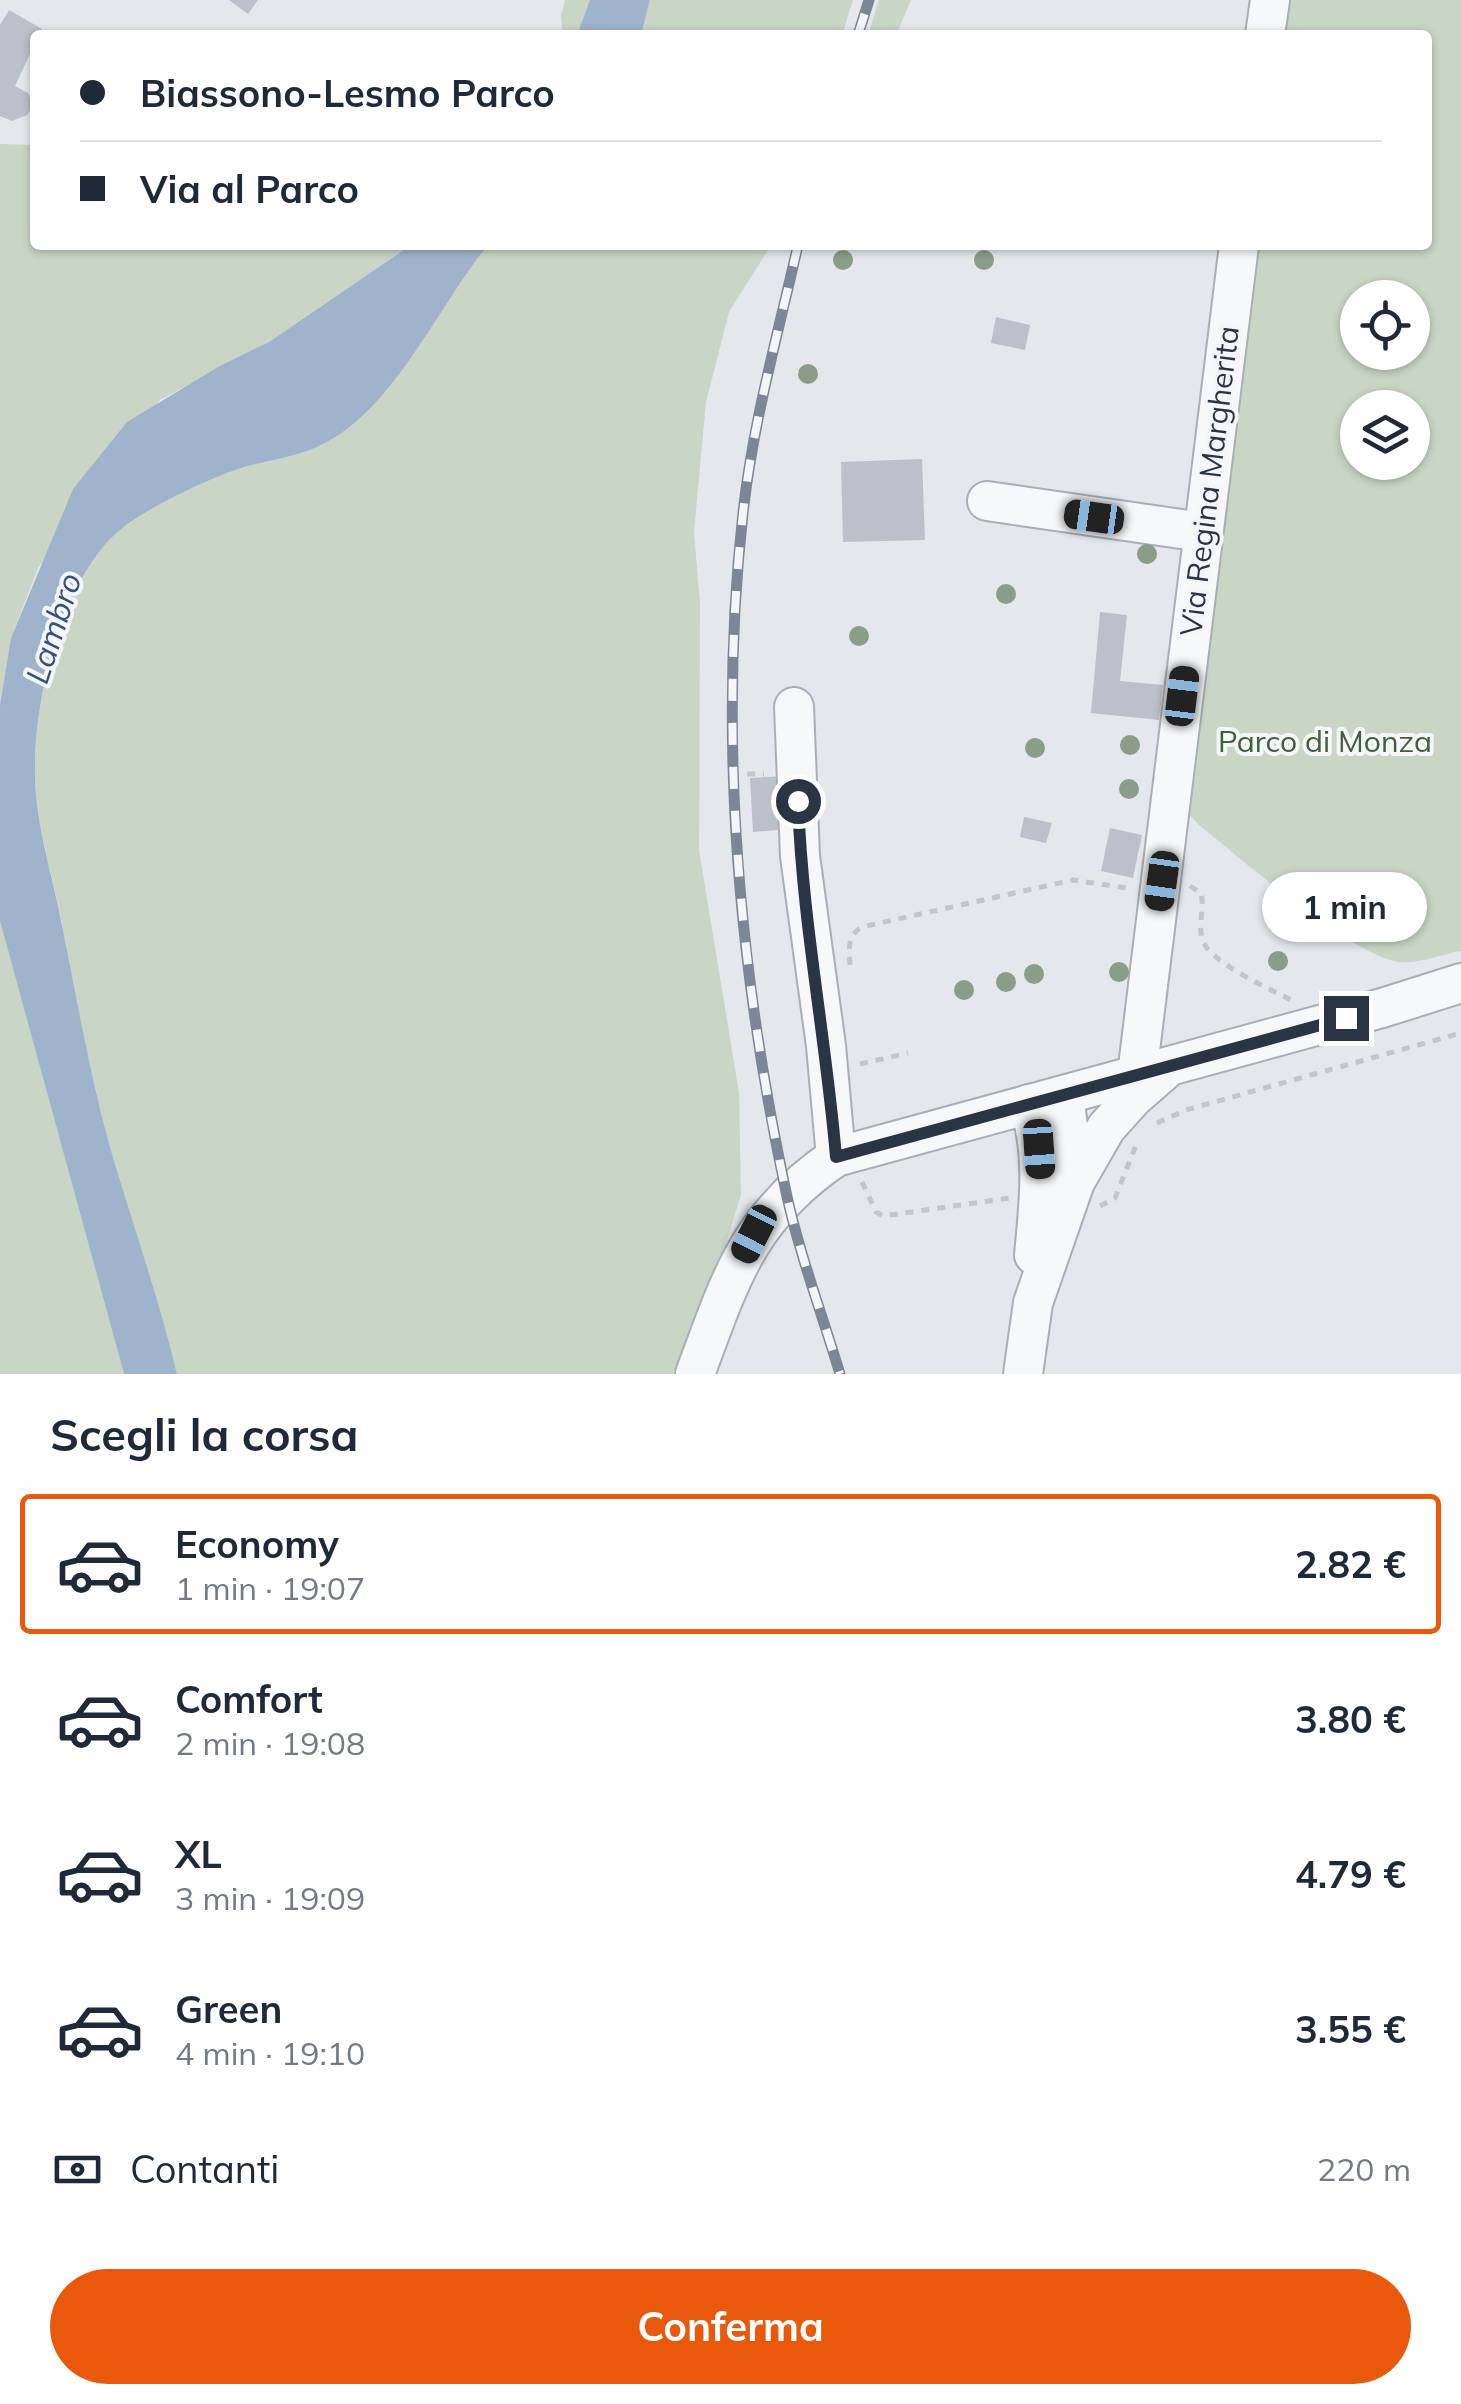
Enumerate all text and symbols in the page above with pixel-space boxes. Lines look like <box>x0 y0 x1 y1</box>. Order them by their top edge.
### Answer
text: Biassono-Lesmo Parco <box>140 69 555 117</box>
text: Via al Parco <box>140 165 359 213</box>
map controls <box>1340 280 1430 480</box>
button: locate <box>1340 280 1430 370</box>
street label: Via Regina Margherita <box>1171 324 1247 638</box>
button: layers <box>1340 390 1430 480</box>
car <box>1062 498 1126 536</box>
water label: Lambro <box>16 568 90 688</box>
car <box>1163 664 1201 728</box>
park label: Parco di Monza <box>1218 722 1432 760</box>
route start <box>776 779 821 824</box>
car <box>1143 849 1181 913</box>
callout: 1 min <box>1264 873 1428 943</box>
text: 1 min <box>1302 887 1387 927</box>
route end <box>1324 996 1369 1041</box>
car <box>1022 1118 1056 1180</box>
car <box>727 1200 781 1268</box>
text: Scegli la corsa <box>50 1406 358 1462</box>
icon: car <box>55 1519 145 1609</box>
text: Economy <box>175 1520 339 1568</box>
text: 2.82 € <box>1295 1540 1406 1588</box>
text: 1 min · 19:07 <box>175 1568 365 1608</box>
icon: car <box>55 1674 145 1764</box>
text: Comfort <box>175 1675 323 1723</box>
text: 3.80 € <box>1295 1695 1406 1743</box>
text: 2 min · 19:08 <box>175 1723 365 1763</box>
icon: car <box>55 1829 145 1919</box>
text: XL <box>175 1830 222 1878</box>
text: 4.79 € <box>1295 1850 1406 1898</box>
text: 3 min · 19:09 <box>175 1878 365 1918</box>
icon: car <box>55 1984 145 2074</box>
text: Green <box>175 1985 282 2033</box>
text: 3.55 € <box>1295 2005 1406 2053</box>
text: 4 min · 19:10 <box>175 2033 365 2073</box>
icon: cash <box>50 2142 105 2197</box>
text: Contanti <box>130 2145 279 2193</box>
text: 220 m <box>1317 2149 1411 2189</box>
button: Conferma <box>50 2269 1411 2384</box>

